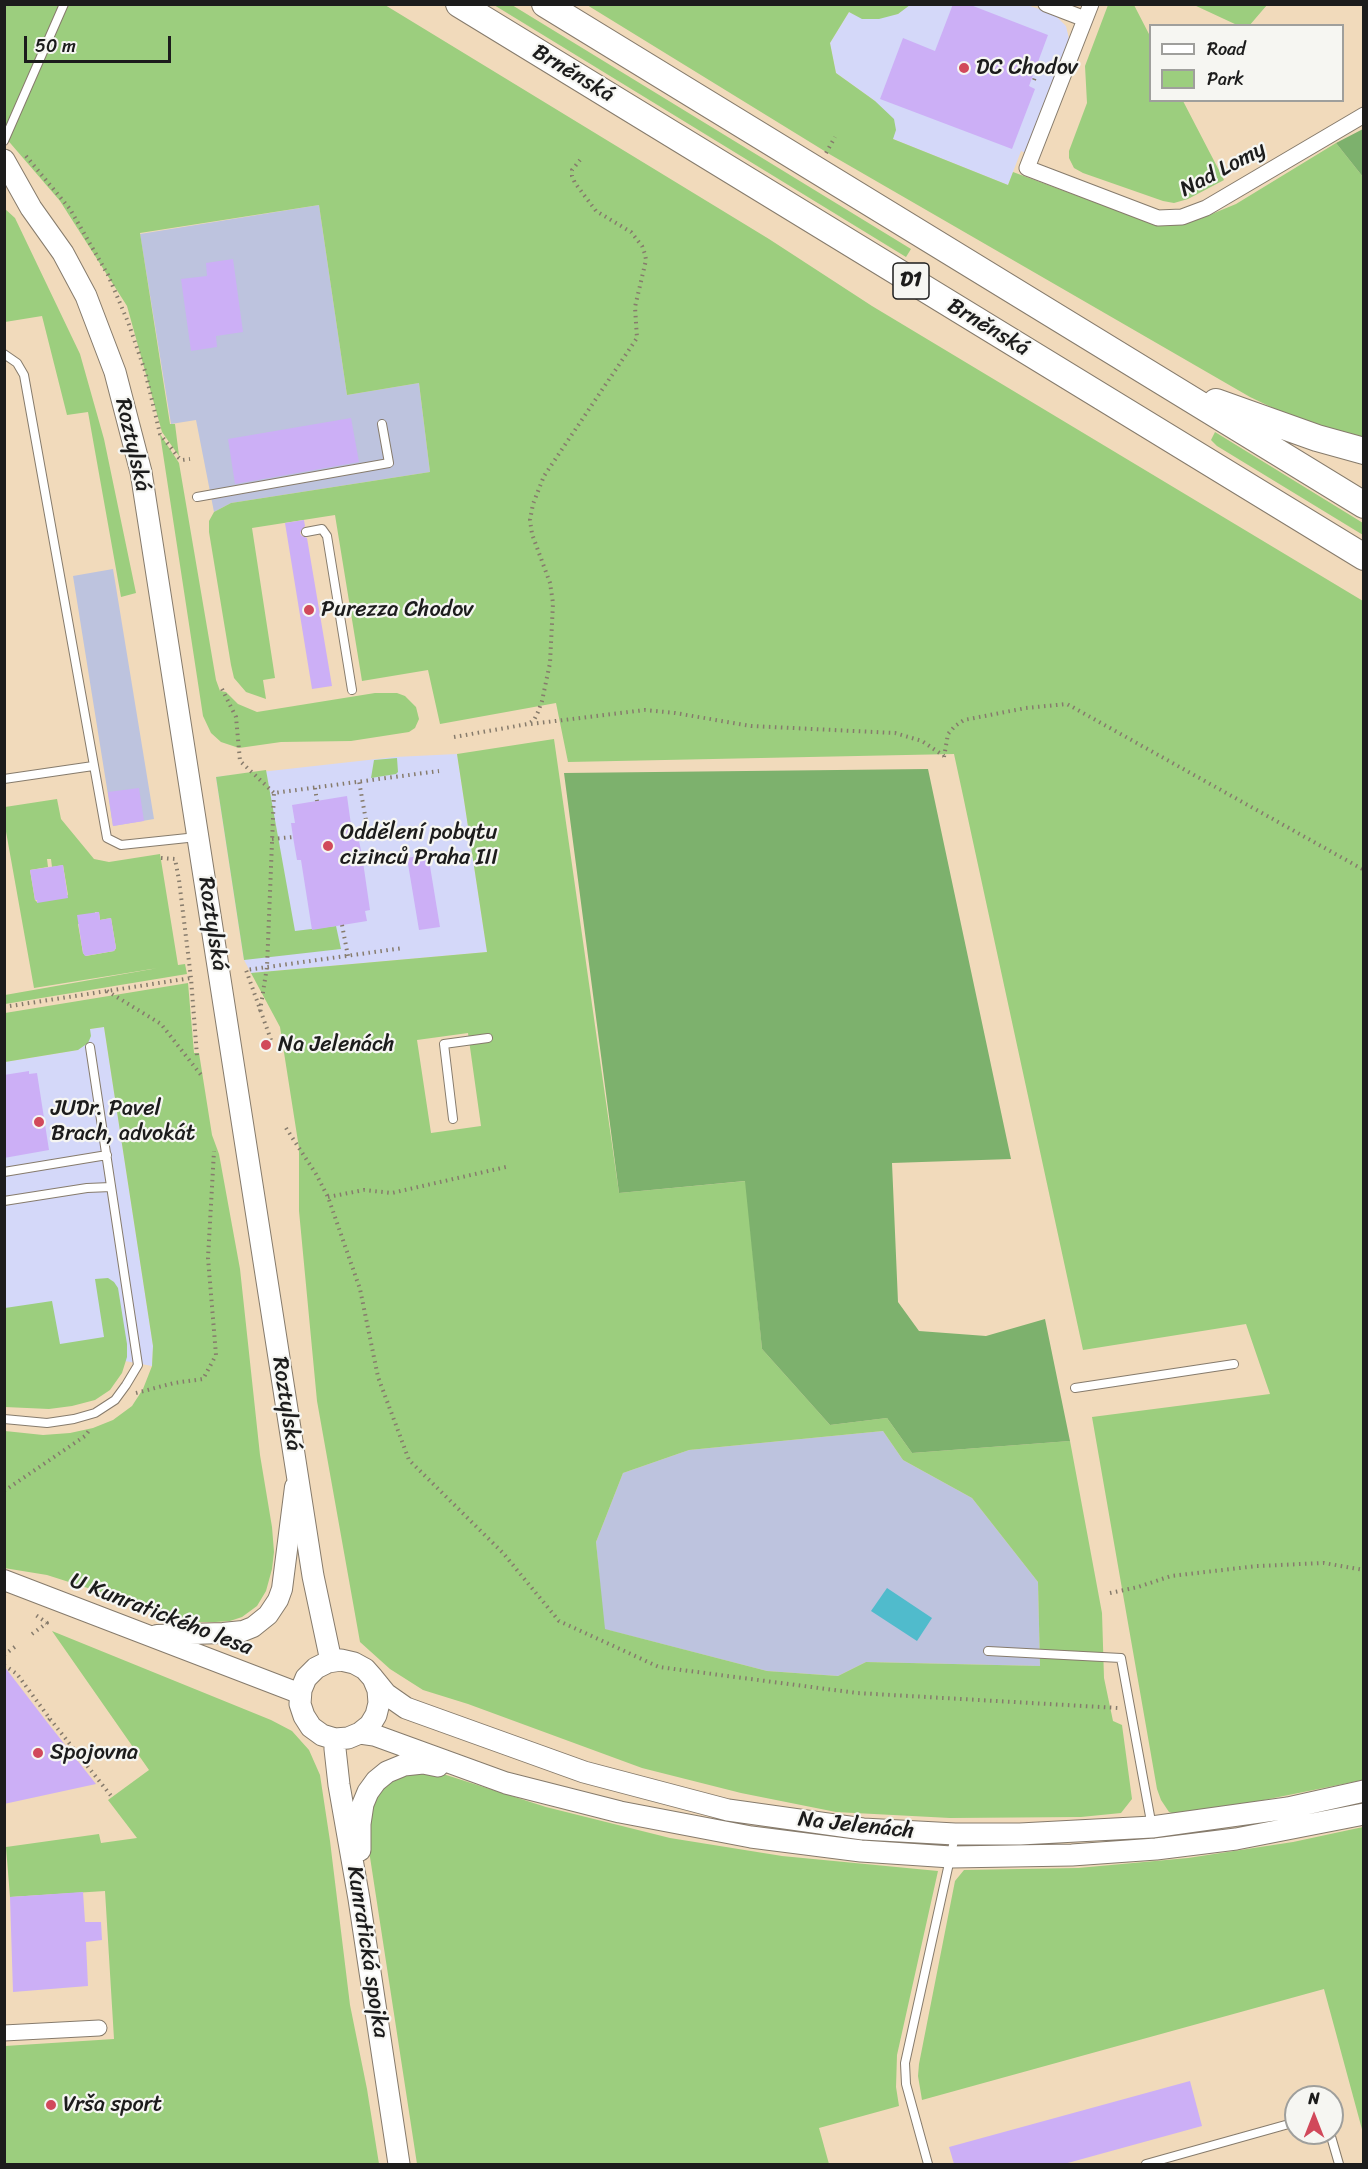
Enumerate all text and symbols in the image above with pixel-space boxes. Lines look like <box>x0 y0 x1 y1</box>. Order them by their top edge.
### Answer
scale bar <box>27 24 174 62</box>
legend <box>1149 24 1344 102</box>
text: 50 m <box>35 30 76 62</box>
text: Road <box>1207 33 1246 65</box>
street label: Brněnská <box>527 39 619 109</box>
place label: DC Chodov <box>976 55 1078 81</box>
marker: DC Chodov <box>957 61 971 75</box>
text: Park <box>1207 63 1244 95</box>
street label: Nad Lomy <box>1176 136 1270 204</box>
road number: D1 <box>893 263 929 299</box>
street label: Brněnská <box>942 293 1034 363</box>
street label: Roztylská <box>108 396 156 494</box>
place label: Purezza Chodov <box>321 597 474 623</box>
marker: Purezza Chodov <box>302 603 316 617</box>
place label: Oddělení pobytu cizinců Praha III <box>340 820 498 872</box>
marker: Oddělení pobytu cizinců Praha III <box>321 839 335 853</box>
street label: Roztylská <box>192 875 232 973</box>
place label: Na Jelenách <box>278 1032 395 1058</box>
marker: Na Jelenách <box>259 1038 273 1052</box>
place label: JUDr. Pavel Brach, advokát <box>51 1096 195 1148</box>
marker: JUDr. Pavel Brach, advokát <box>32 1115 46 1129</box>
street label: Roztylská <box>266 1355 306 1453</box>
street label: U Kunratického lesa <box>66 1568 256 1662</box>
place label: Spojovna <box>50 1740 138 1766</box>
marker: Spojovna <box>31 1746 45 1760</box>
street label: Na Jelenách <box>797 1807 915 1845</box>
street label: Kunratická spojka <box>340 1864 394 2040</box>
text: N <box>1308 2084 1320 2113</box>
north arrow <box>1284 2085 1344 2145</box>
place label: Vrša sport <box>63 2092 162 2118</box>
marker: Vrša sport <box>44 2098 58 2112</box>

